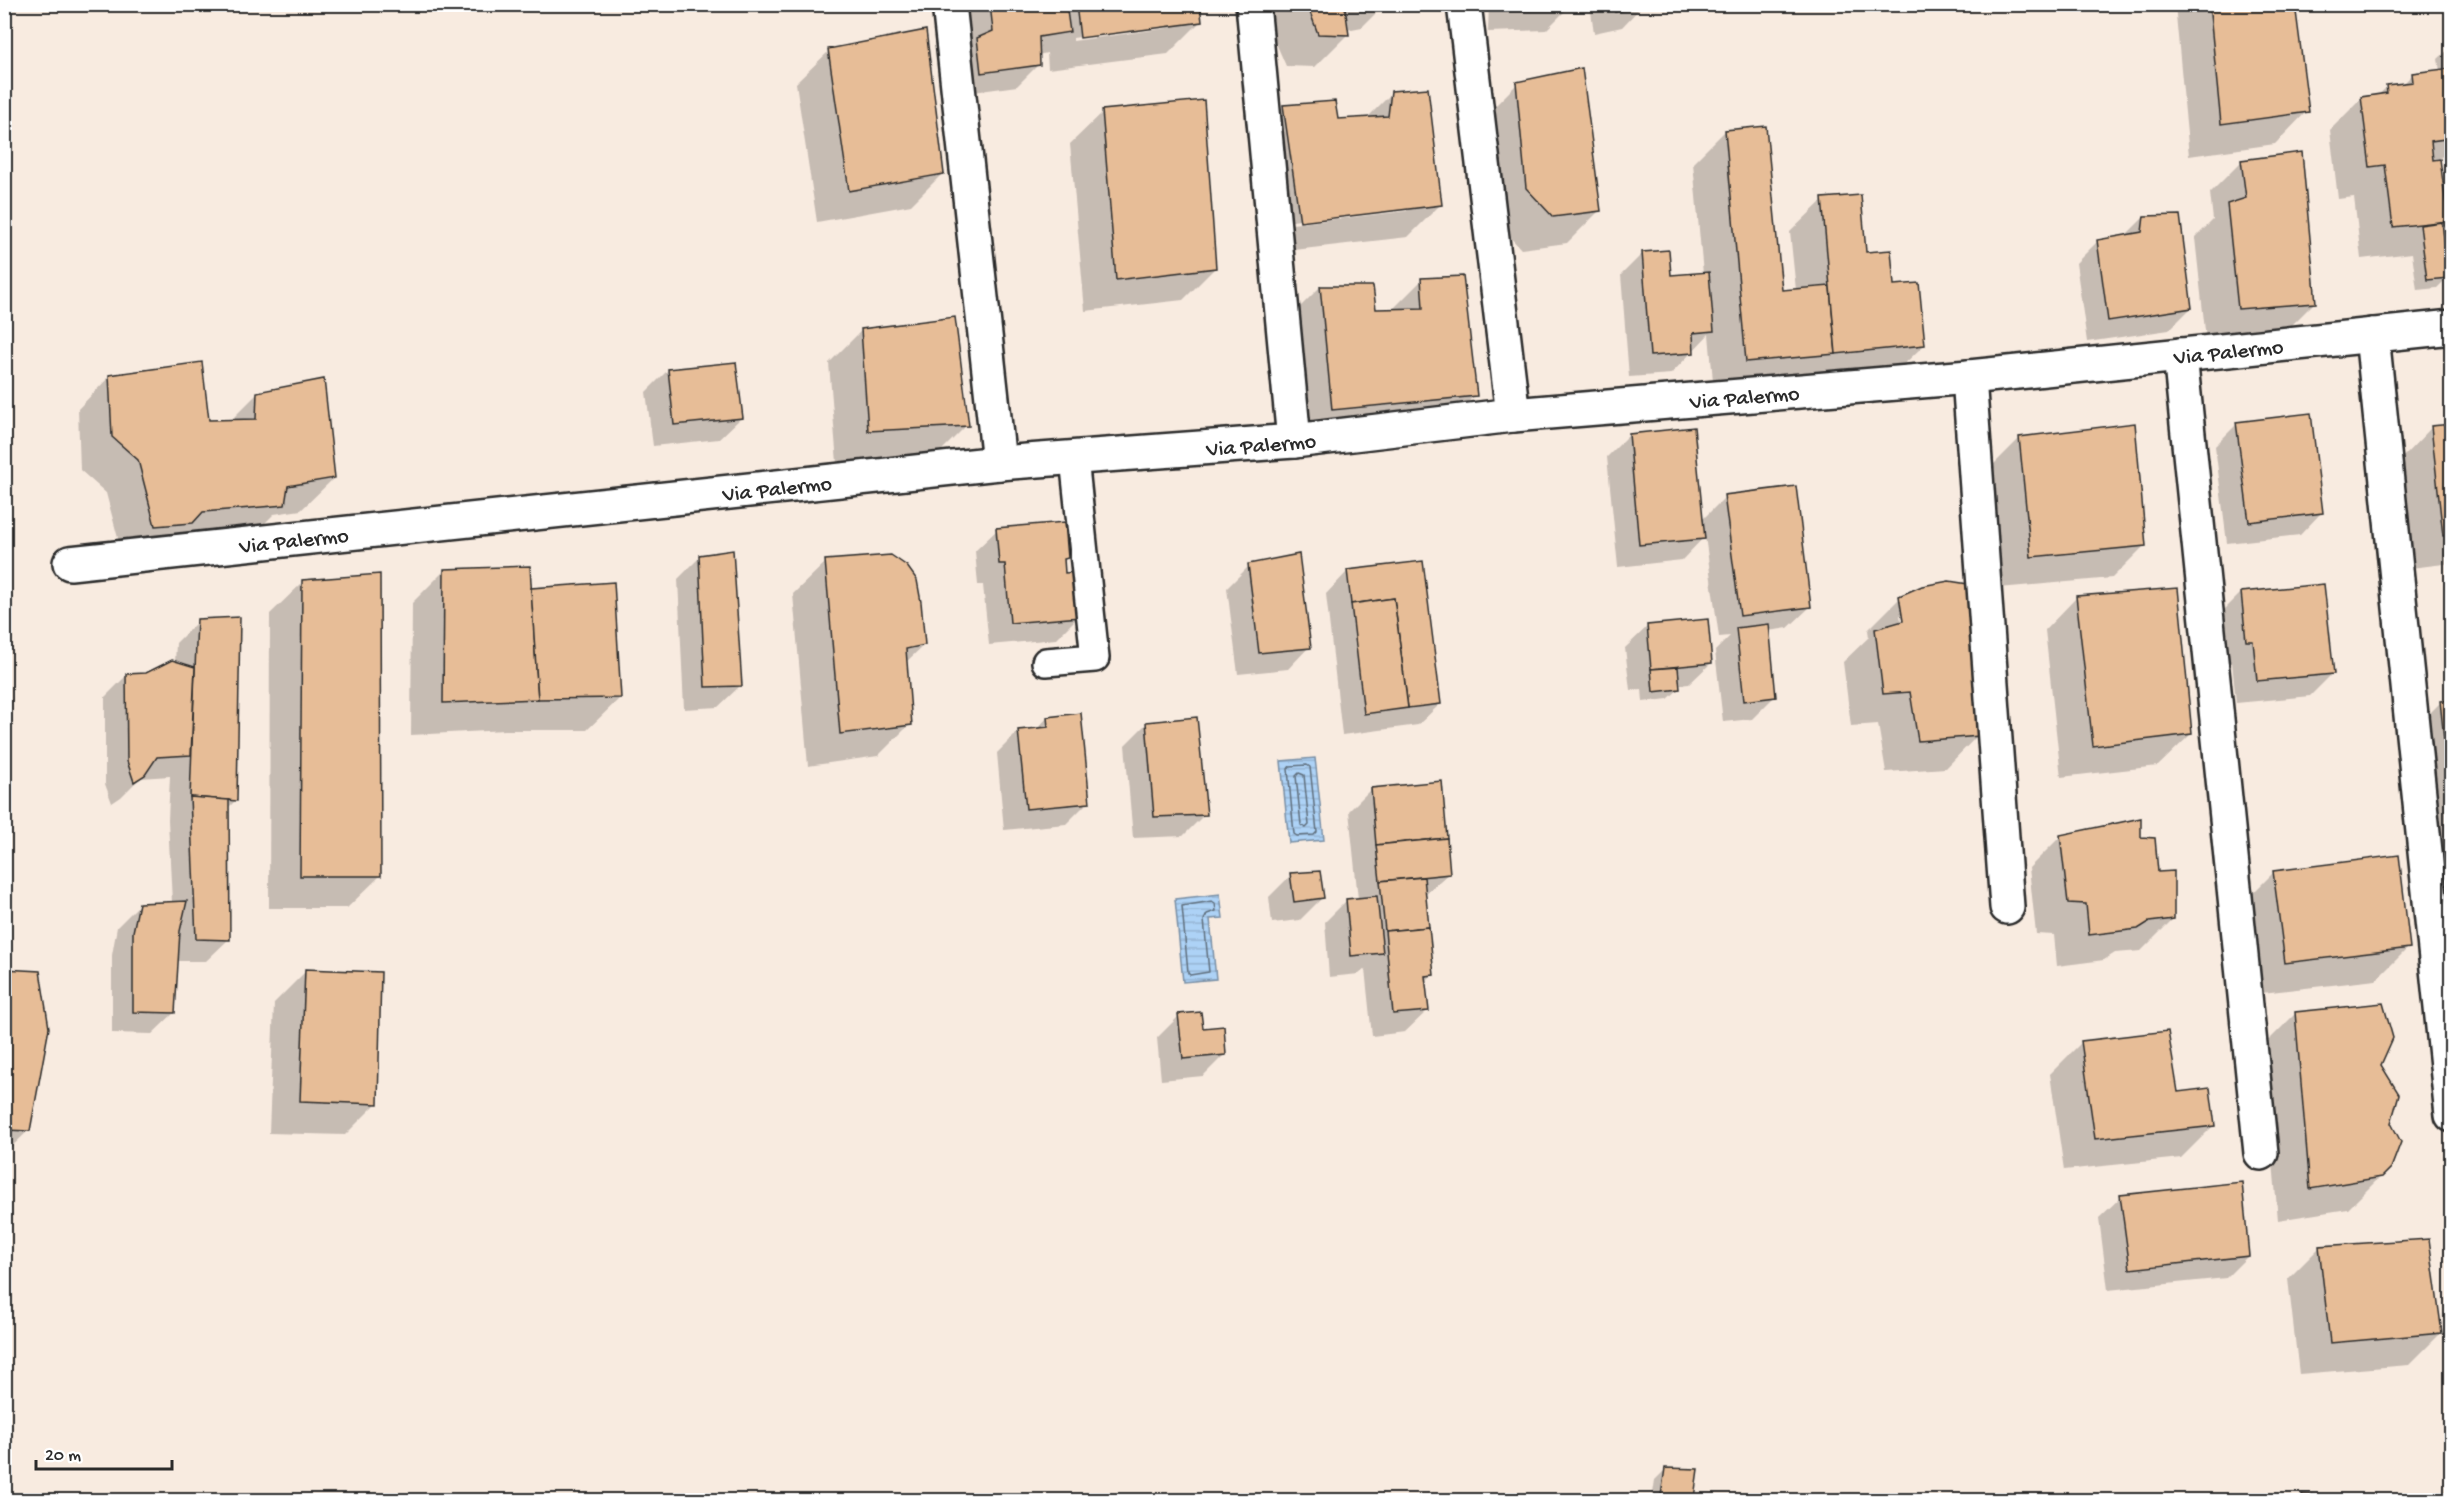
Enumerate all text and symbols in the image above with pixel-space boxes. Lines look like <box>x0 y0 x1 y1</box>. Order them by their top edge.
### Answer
street label: Via Palermo <box>2172 336 2285 373</box>
street label: Via Palermo <box>1688 382 1801 417</box>
street label: Via Palermo <box>1204 429 1318 465</box>
street label: Via Palermo <box>720 472 833 510</box>
street label: Via Palermo <box>237 524 350 562</box>
scale bar <box>36 1433 172 1471</box>
text: 20 m <box>45 1446 81 1467</box>

